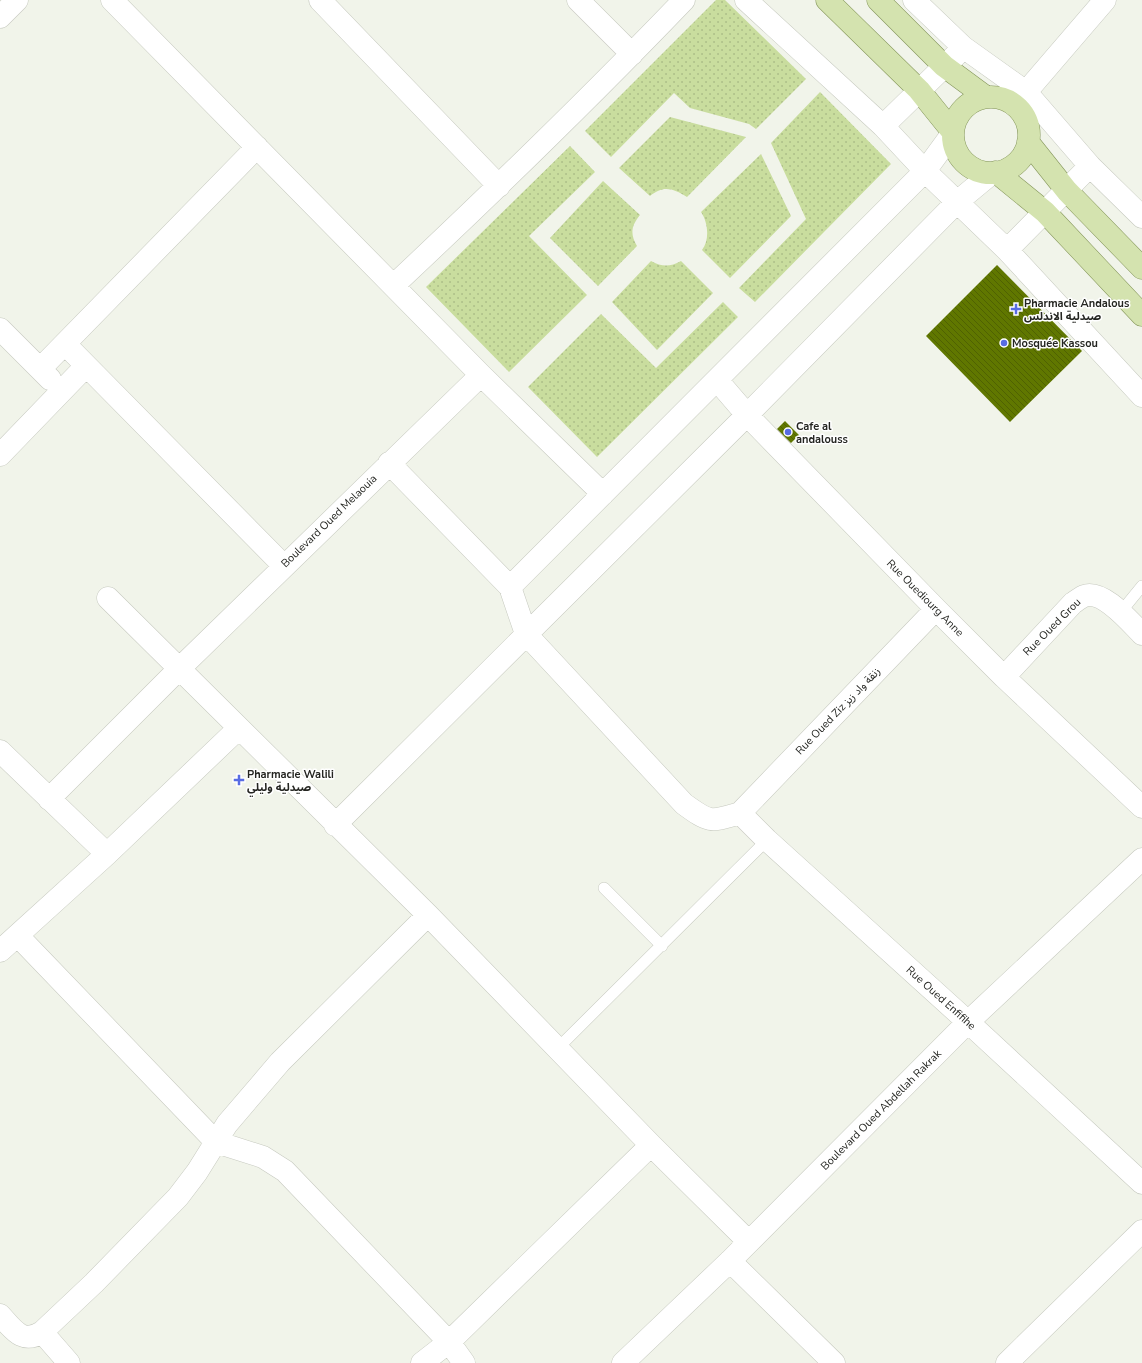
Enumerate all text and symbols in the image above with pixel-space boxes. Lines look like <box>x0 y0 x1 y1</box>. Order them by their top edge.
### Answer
place label: Pharmacie Andalous صيدلية الاندلس <box>1024 296 1129 324</box>
marker: Pharmacie Andalous صيدلية الاندلس <box>1011 304 1021 314</box>
place label: Mosquée Kassou <box>1012 336 1098 351</box>
marker: Mosquée Kassou <box>999 338 1009 348</box>
place label: Cafe al andalouss <box>796 419 848 447</box>
marker: Cafe al andalouss <box>783 427 793 437</box>
street label: Boulevard Oued Melaouia <box>278 471 380 571</box>
street label: Rue Ouediourg Anne <box>883 556 967 640</box>
street label: Rue Oued Grou <box>1020 595 1084 659</box>
street label: Rue Oued Ziz زنقة واد زيز <box>792 664 884 758</box>
place label: Pharmacie Walili صيدلية وليلي <box>247 767 334 796</box>
marker: Pharmacie Walili صيدلية وليلي <box>234 775 244 785</box>
street label: Rue Oued Enfifihe <box>903 963 979 1033</box>
street label: Boulevard Oued Abdellah Rakrak <box>817 1046 945 1174</box>

